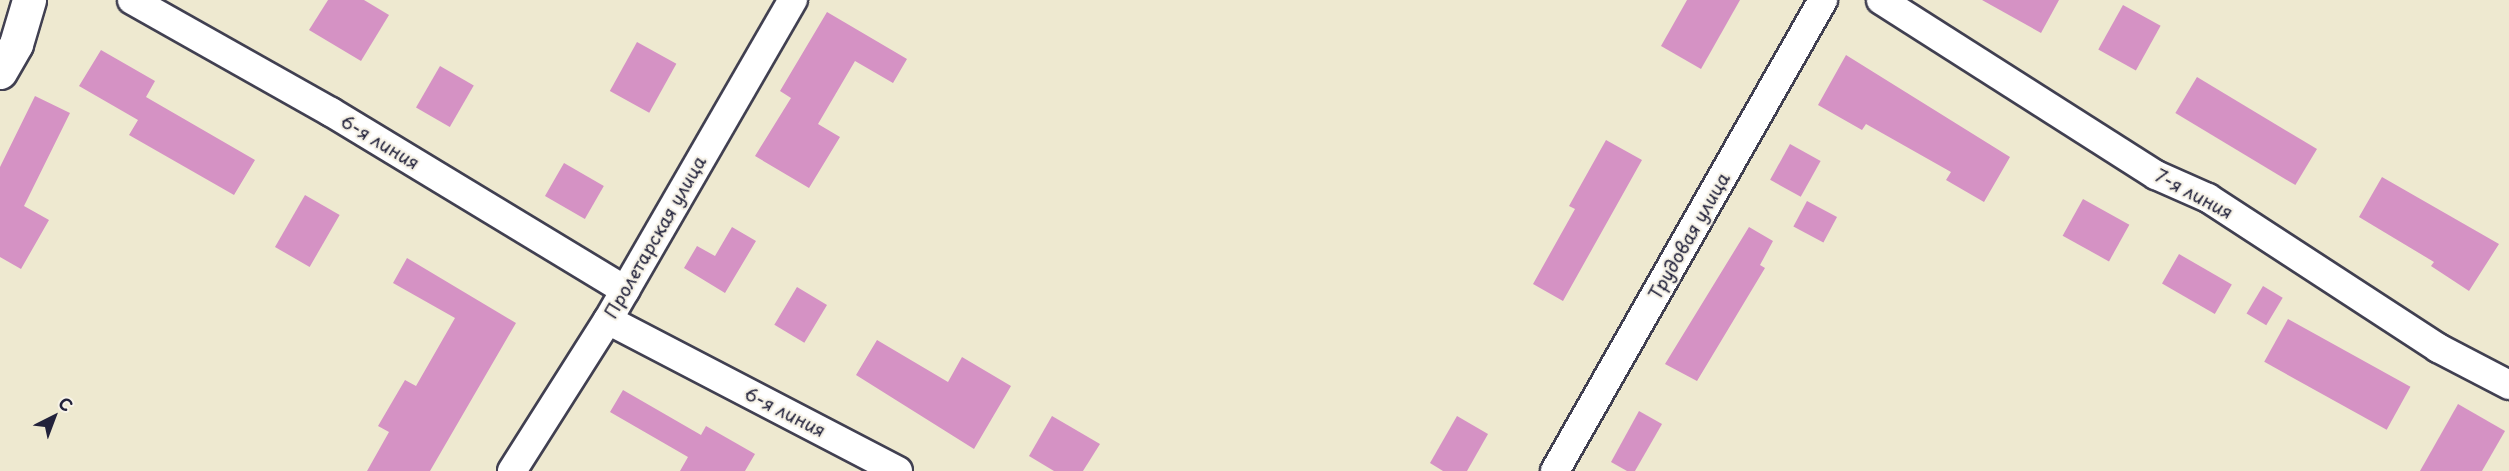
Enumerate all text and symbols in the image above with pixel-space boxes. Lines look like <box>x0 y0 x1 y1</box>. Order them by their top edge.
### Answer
street label: 6-я линия <box>337 110 423 174</box>
street label: Пролетарская улица <box>599 152 711 322</box>
street label: 7-я линия <box>2151 164 2237 224</box>
street label: Трудовая улица <box>1644 168 1734 304</box>
street label: 6-я линия <box>741 382 829 442</box>
north arrow <box>24 387 84 447</box>
text: С <box>54 391 79 417</box>

